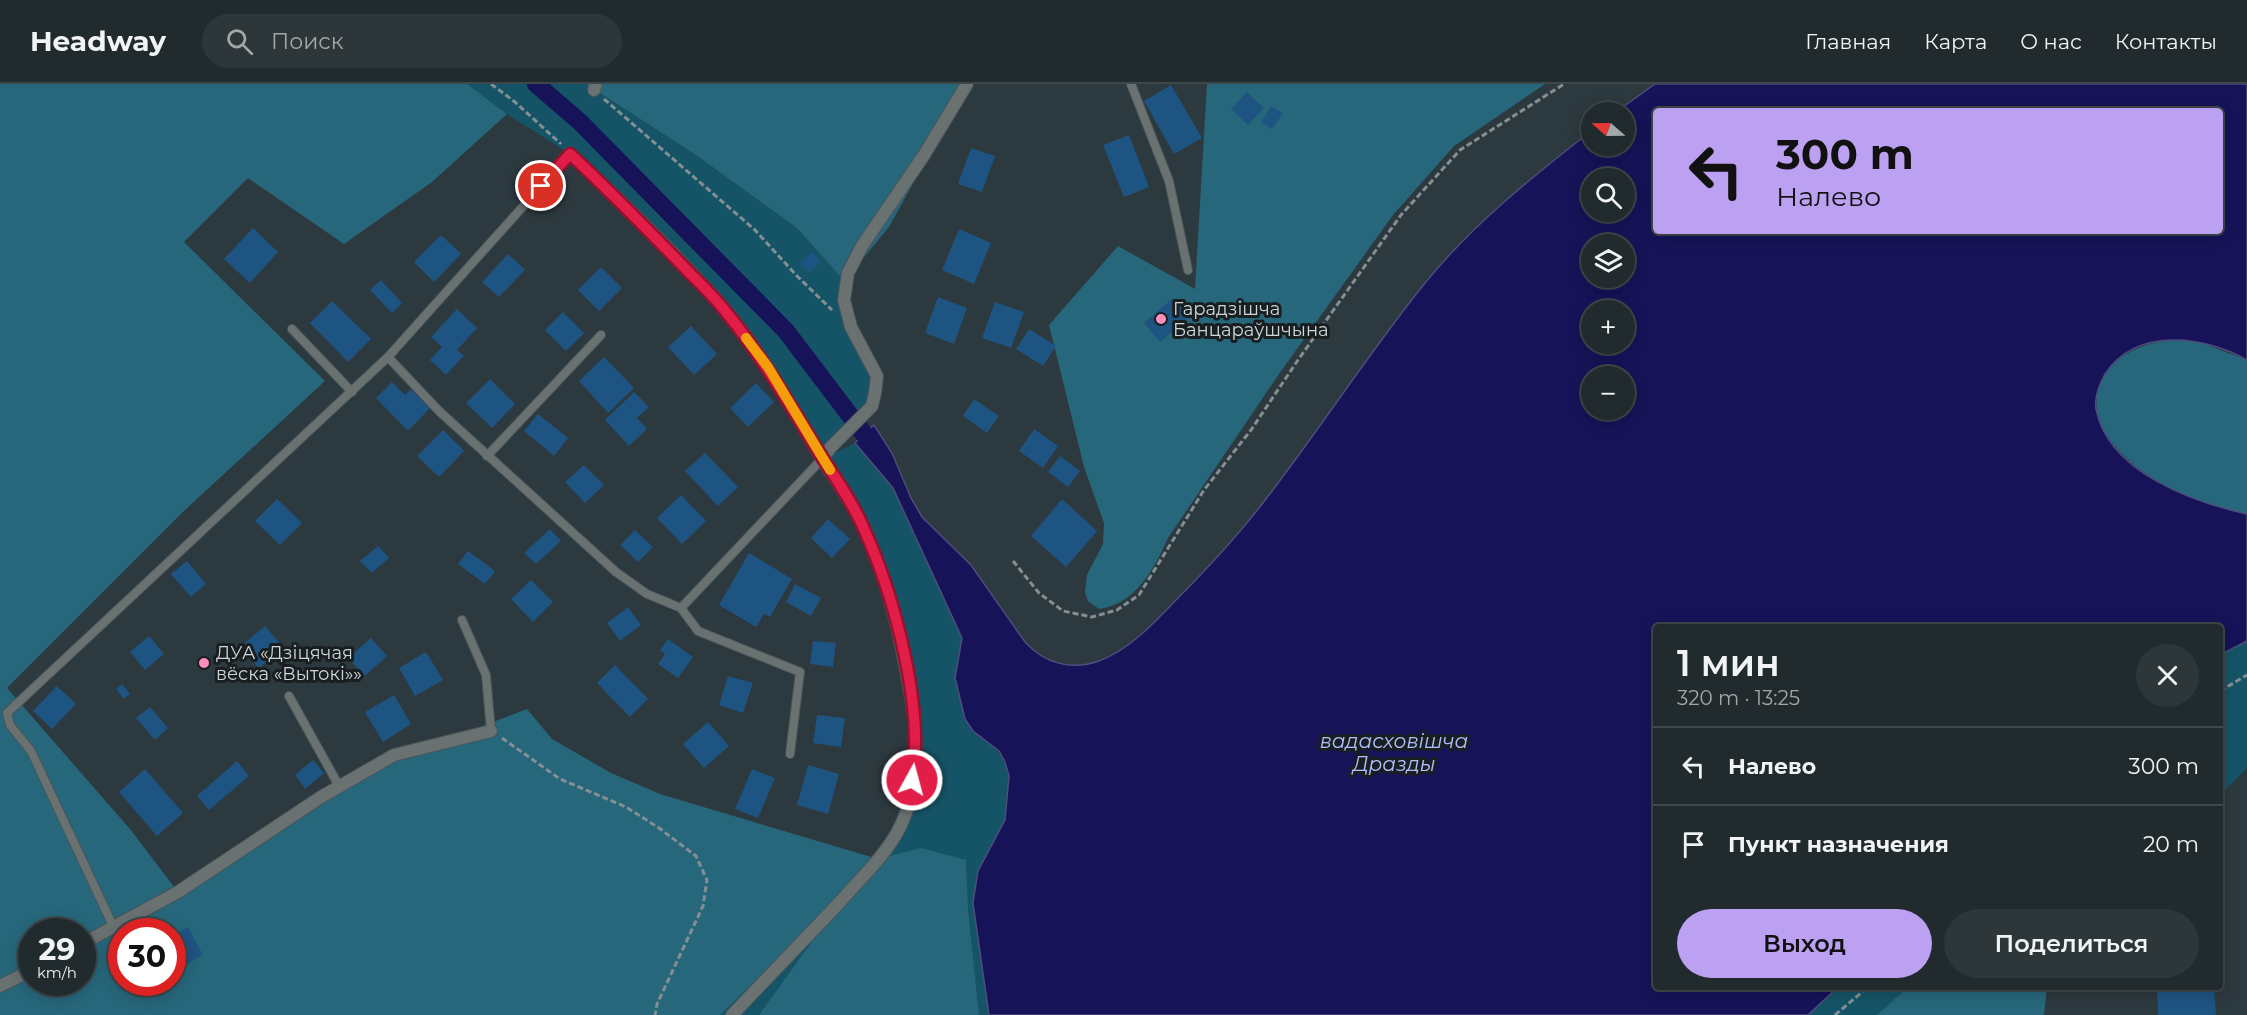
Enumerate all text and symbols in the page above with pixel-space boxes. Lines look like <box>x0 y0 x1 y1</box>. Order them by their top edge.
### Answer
search box <box>202 14 622 68</box>
text: Headway <box>30 24 166 58</box>
icon: search <box>223 25 256 58</box>
text: Поиск <box>271 28 343 55</box>
text: Главная <box>1805 29 1891 54</box>
text: Карта <box>1924 29 1987 54</box>
text: О нас <box>2020 29 2082 54</box>
text: Контакты <box>2115 29 2217 54</box>
north arrow <box>1581 102 1635 156</box>
map controls <box>1581 102 1635 420</box>
text: 300 m <box>1776 128 1914 180</box>
icon: left <box>1677 132 1755 210</box>
pin <box>515 160 566 211</box>
button: search <box>1581 168 1635 222</box>
icon: arrive <box>524 169 557 202</box>
text: Налево <box>1776 180 1881 213</box>
button: layers <box>1581 234 1635 288</box>
place label: Гарадзішча Банцараўшчына <box>1173 298 1329 341</box>
button: + <box>1581 300 1635 354</box>
marker: Гарадзішча Банцараўшчына <box>1154 312 1168 326</box>
button: − <box>1581 366 1635 420</box>
text: 1 мин <box>1677 641 1780 685</box>
place label: ДУА «Дзіцячая вёска «Вытокі»» <box>216 642 362 685</box>
button: close <box>2136 644 2199 707</box>
marker: ДУА «Дзіцячая вёска «Вытокі»» <box>197 656 211 670</box>
text: 320 m · 13:25 <box>1677 686 1800 710</box>
water label: вадасховішча Дразды <box>1320 729 1468 776</box>
position arrow <box>880 748 944 812</box>
icon: left <box>1677 750 1710 783</box>
text: Налево <box>1728 753 1816 780</box>
text: 300 m <box>2128 753 2199 780</box>
icon: arrive <box>1677 828 1710 861</box>
text: Пункт назначения <box>1728 831 1949 858</box>
text: 20 m <box>2143 831 2199 858</box>
button: Выход <box>1677 909 1932 978</box>
button: Поделиться <box>1944 909 2199 978</box>
speed limit sign: 30 <box>108 918 186 996</box>
text: 29 <box>39 931 75 968</box>
text: km/h <box>37 963 77 982</box>

